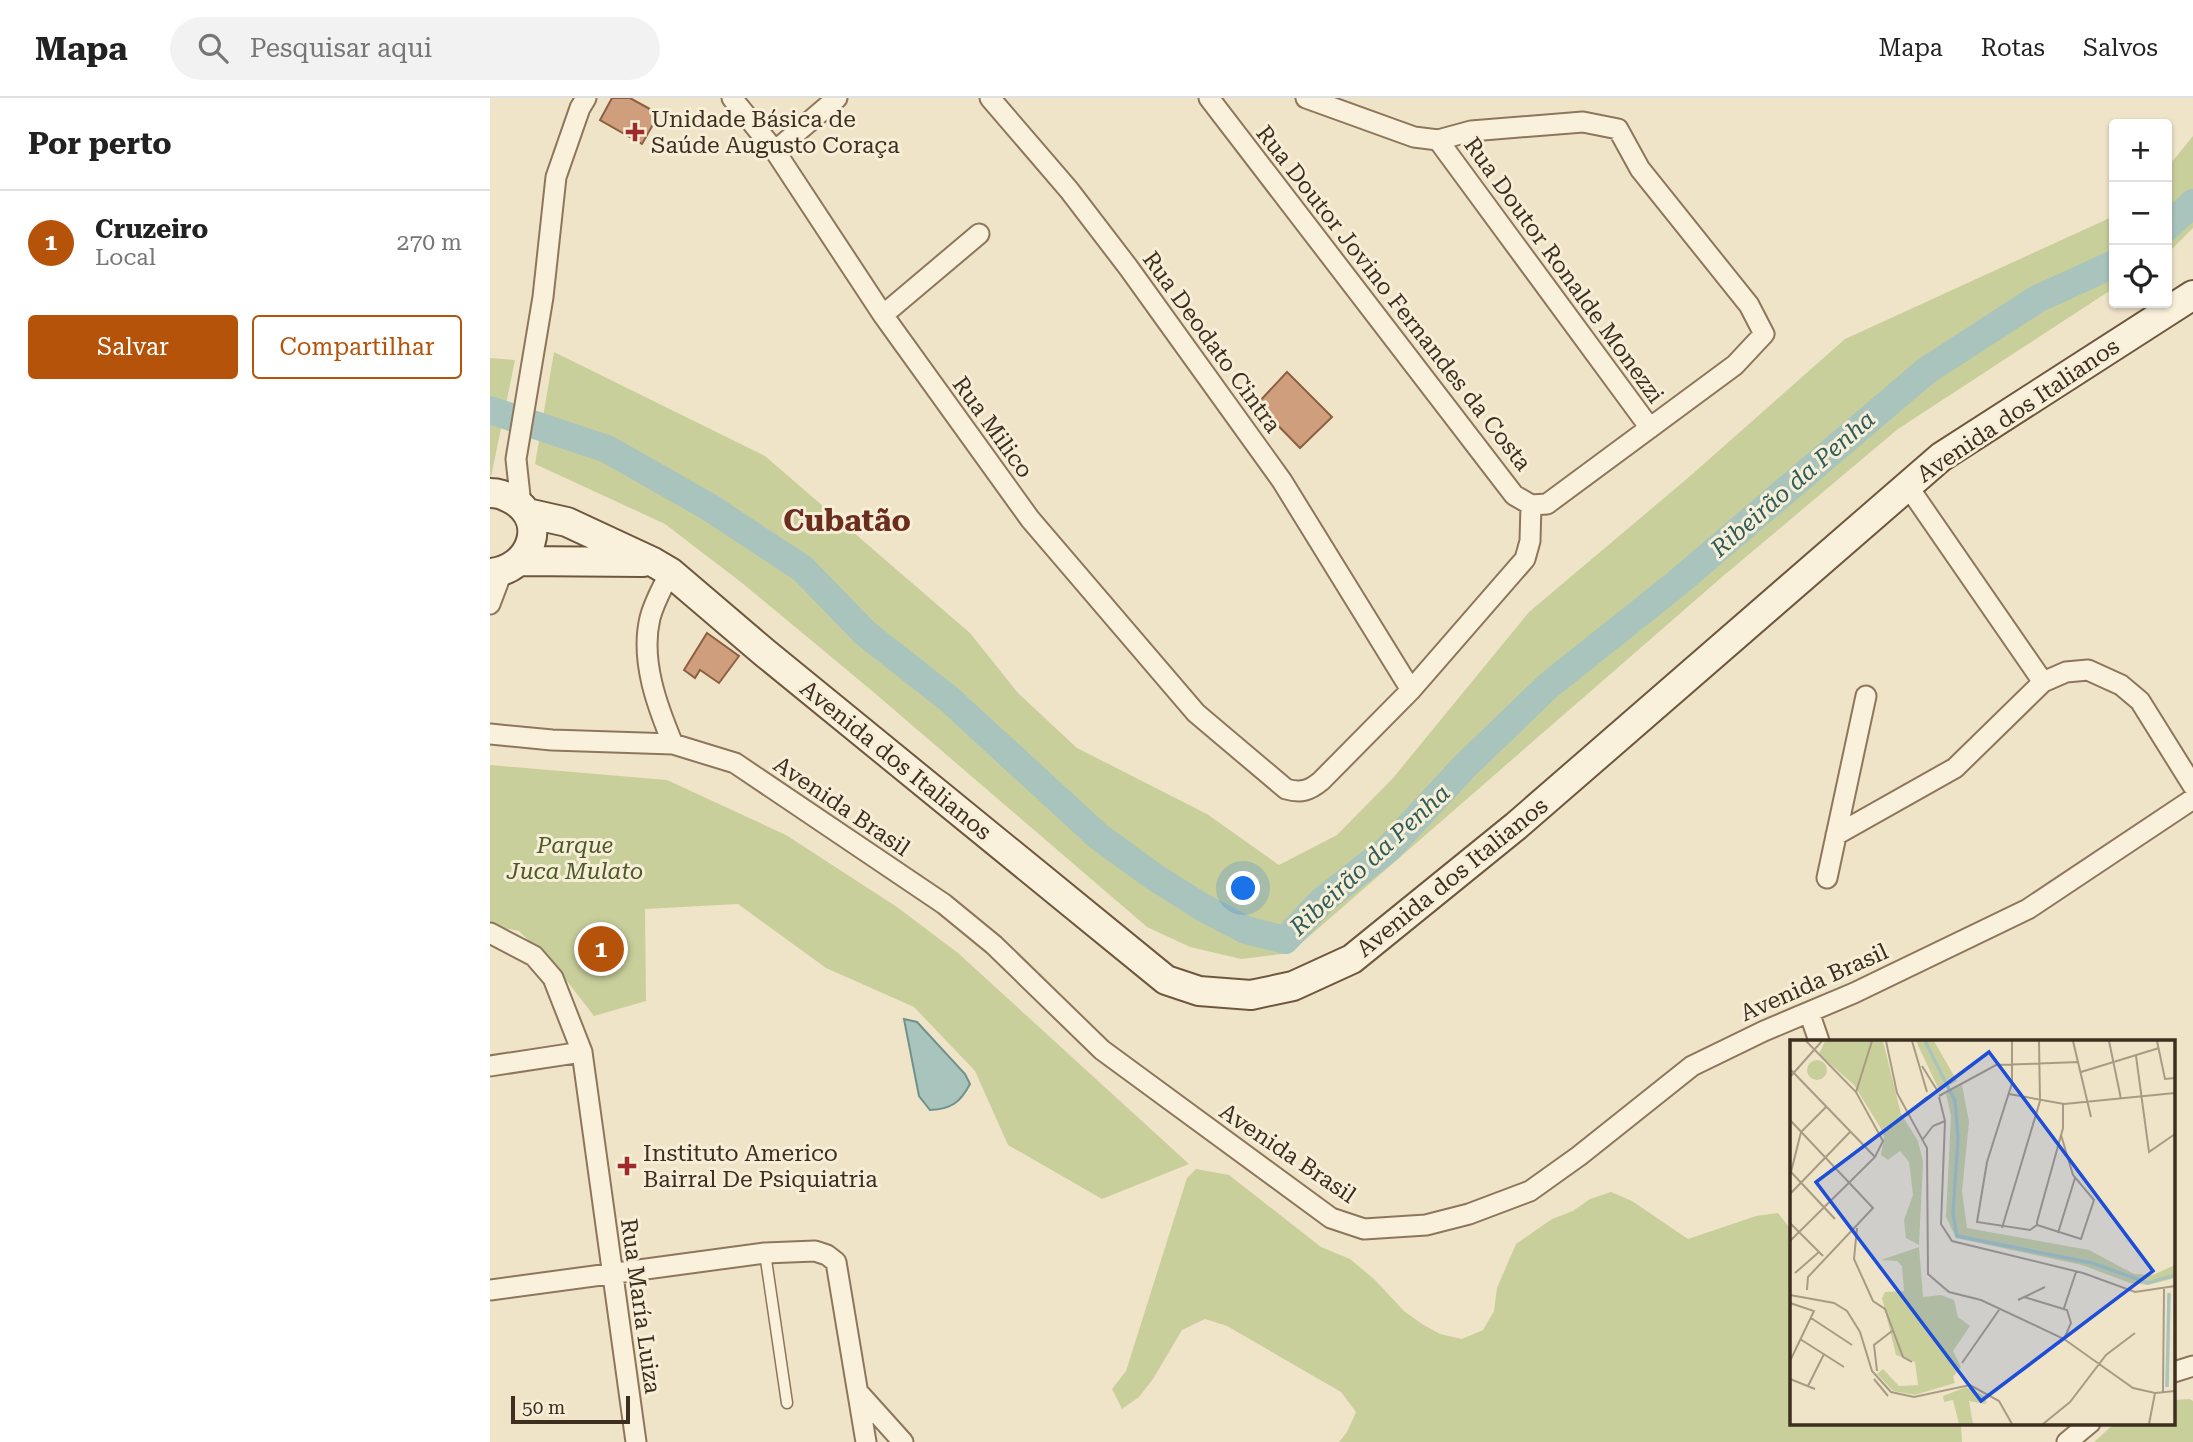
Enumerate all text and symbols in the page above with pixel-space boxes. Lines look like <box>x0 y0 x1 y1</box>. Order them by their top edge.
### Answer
search box <box>170 17 660 80</box>
text: Mapa <box>35 29 128 68</box>
icon: search <box>194 29 232 67</box>
text: Pesquisar aqui <box>250 33 432 63</box>
text: Mapa <box>1879 34 1943 62</box>
text: Rotas <box>1981 34 2045 62</box>
text: Salvos <box>2083 34 2158 62</box>
place label: Unidade Básica de Saúde Augusto Coraça <box>651 106 900 159</box>
map controls <box>2109 119 2172 308</box>
button: + <box>2109 119 2172 182</box>
street label: Rua Doutor Jovino Fernandes da Costa <box>1250 120 1537 477</box>
marker: Unidade Básica de Saúde Augusto Coraça <box>625 122 645 142</box>
text: Por perto <box>28 126 172 161</box>
street label: Rua Doutor Ronalde Monezzi <box>1458 132 1669 408</box>
button: − <box>2109 182 2172 245</box>
text: Cruzeiro <box>95 214 208 244</box>
text: 1 <box>45 229 57 256</box>
text: 270 m <box>397 229 462 256</box>
text: Local <box>95 244 156 271</box>
button: locate <box>2109 245 2172 308</box>
street label: Rua Deodato Cintra <box>1137 246 1287 439</box>
button: Salvar <box>28 315 238 379</box>
button: Compartilhar <box>252 315 462 379</box>
street label: Avenida dos Italianos <box>1912 333 2125 488</box>
street label: Rua Milico <box>947 371 1038 483</box>
water label: Ribeirão da Penha <box>1705 405 1881 564</box>
district label: Cubatão <box>783 503 911 538</box>
street label: Avenida dos Italianos <box>795 675 997 846</box>
street label: Avenida Brasil <box>768 751 915 862</box>
water label: Ribeirão da Penha <box>1284 779 1456 942</box>
street label: Avenida dos Italianos <box>1351 792 1553 963</box>
park label: Parque Juca Mulato <box>506 832 643 885</box>
your location <box>1226 871 1260 905</box>
pin: 1 <box>578 923 624 975</box>
street label: Avenida Brasil <box>1736 938 1892 1027</box>
inset map <box>1790 1040 2176 1424</box>
street label: Avenida Brasil <box>1214 1098 1361 1209</box>
place label: Instituto Americo Bairral De Psiquiatria <box>643 1140 878 1193</box>
marker: Instituto Americo Bairral De Psiquiatria <box>617 1156 637 1176</box>
street label: Rua María Luiza <box>615 1217 666 1396</box>
scale bar <box>511 1393 630 1425</box>
text: 50 m <box>522 1396 565 1419</box>

